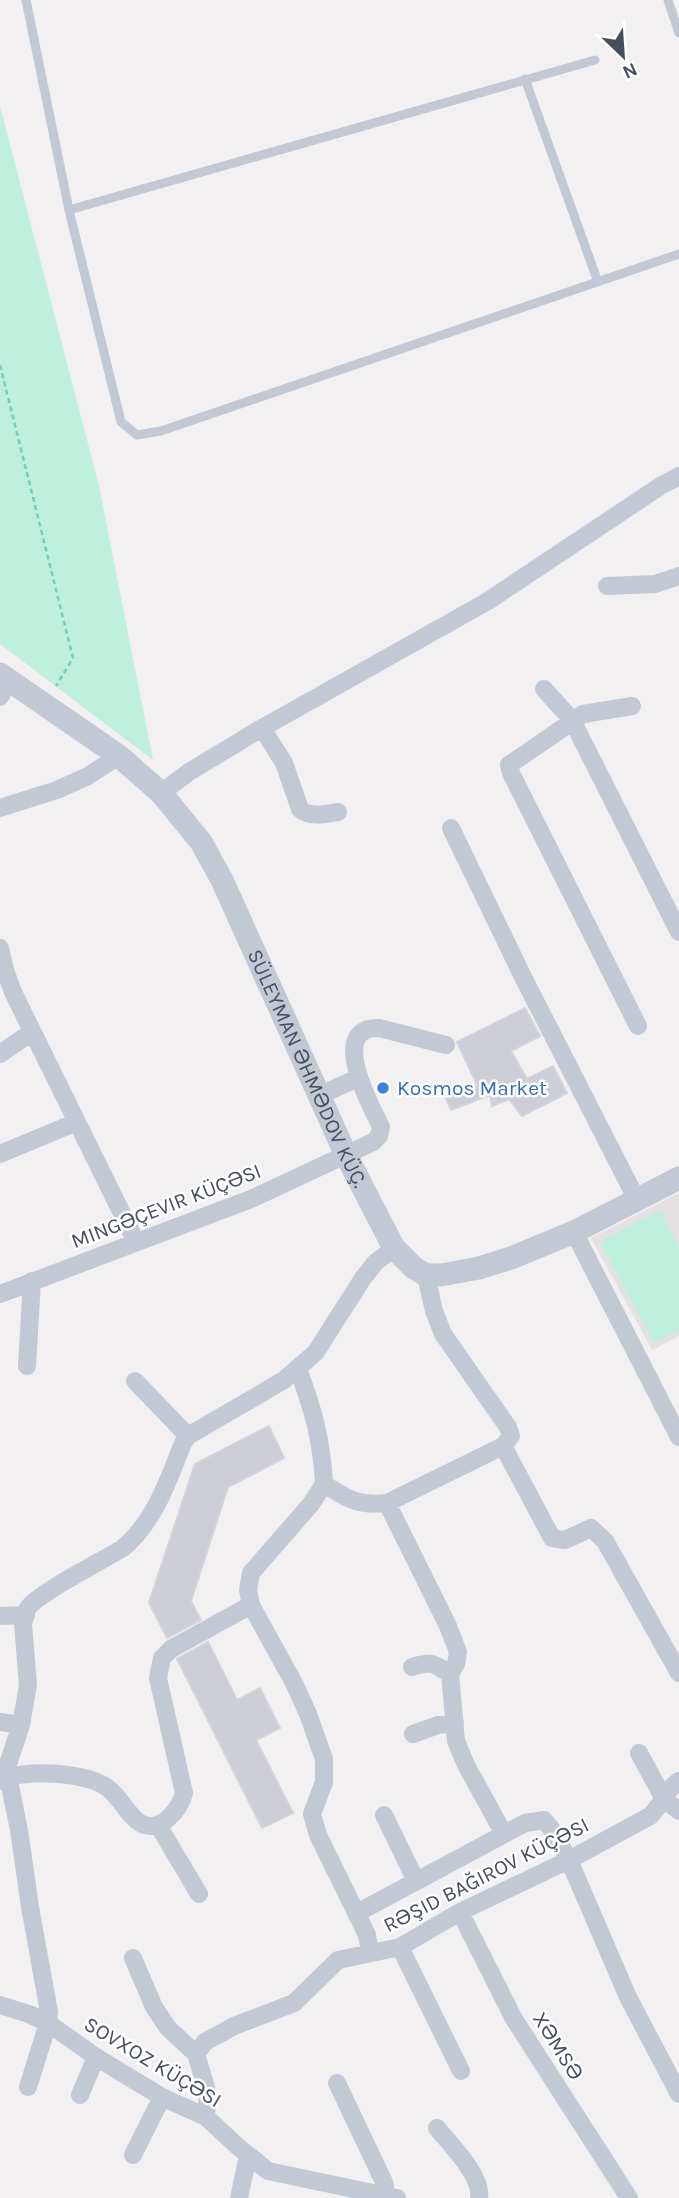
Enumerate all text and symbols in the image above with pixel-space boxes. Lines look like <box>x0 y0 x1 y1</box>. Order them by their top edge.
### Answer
north arrow <box>588 21 658 91</box>
text: N <box>619 58 641 83</box>
street label: SÜLEYMAN ƏHMƏDOV KÜÇ. <box>243 945 373 1192</box>
place label: Kosmos Market <box>397 1076 547 1100</box>
marker: Kosmos Market <box>375 1080 391 1096</box>
street label: MINGƏÇEVIR KÜÇƏSI <box>68 1159 264 1253</box>
street label: RƏŞID BAĞIROV KÜÇƏSI <box>379 1813 593 1937</box>
street label: XƏMSƏ <box>528 2008 588 2084</box>
street label: SOVXOZ KÜÇƏSI <box>80 2012 226 2112</box>

